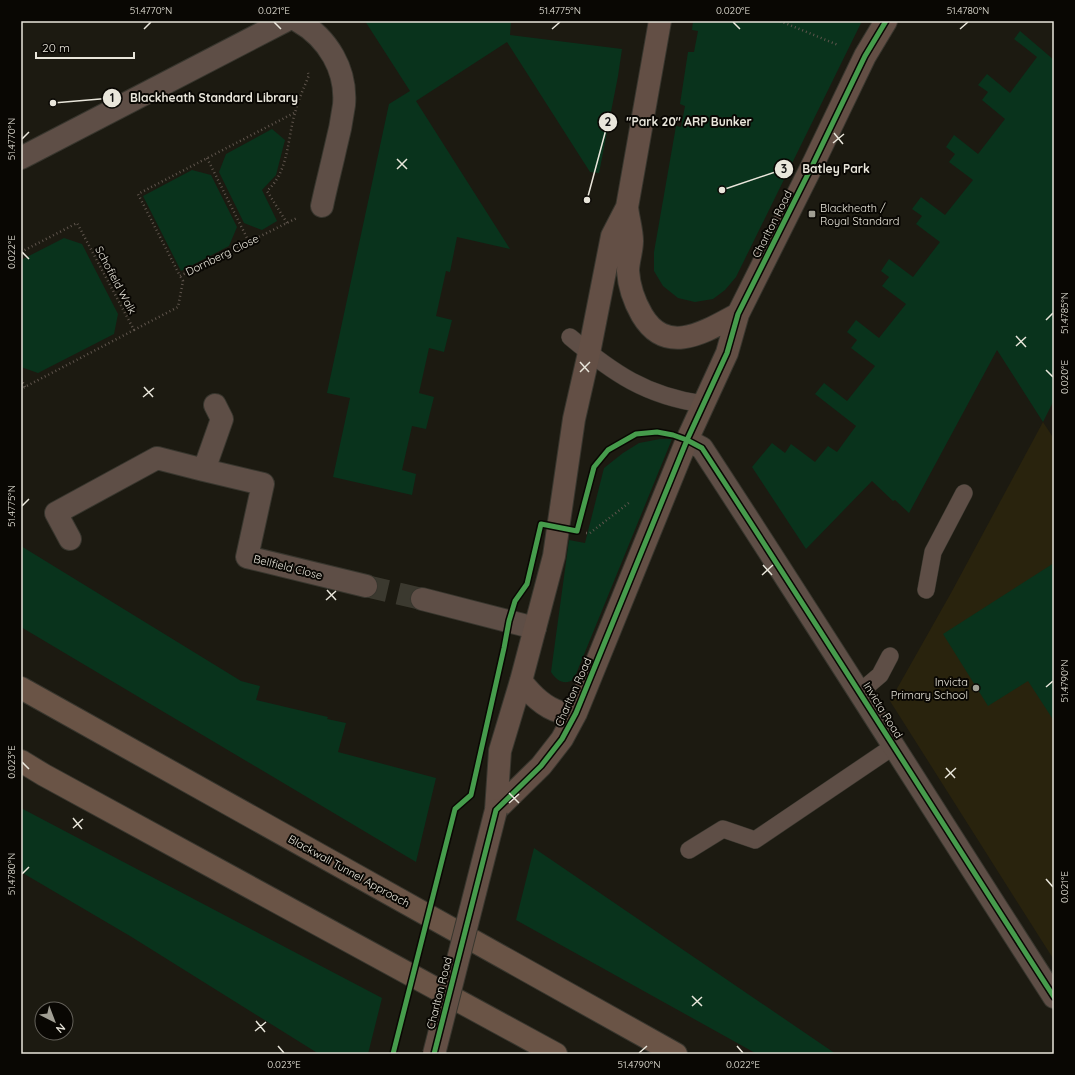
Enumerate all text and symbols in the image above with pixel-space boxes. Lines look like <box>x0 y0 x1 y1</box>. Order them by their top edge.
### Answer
text: 51.4770°N <box>130 4 172 17</box>
text: 0.021°E <box>258 4 290 17</box>
text: 51.4775°N <box>539 4 581 17</box>
text: 0.020°E <box>716 4 750 17</box>
text: 51.4780°N <box>947 4 989 17</box>
scale bar <box>36 34 134 60</box>
text: 20 m <box>42 40 70 55</box>
callout: Blackheath Standard Library <box>102 86 306 110</box>
text: 1 <box>110 90 114 105</box>
text: Blackheath Standard Library <box>130 90 298 105</box>
callout: "Park 20" ARP Bunker <box>598 110 760 134</box>
text: 2 <box>605 114 612 129</box>
text: "Park 20" ARP Bunker <box>626 114 752 129</box>
text: 51.4770°N <box>5 118 18 160</box>
callout: Batley Park <box>774 157 878 181</box>
text: 3 <box>781 161 787 176</box>
text: Batley Park <box>802 161 870 176</box>
street label: Charlton Road <box>749 188 795 260</box>
place label: Blackheath / Royal Standard <box>820 201 899 228</box>
marker: Blackheath / Royal Standard <box>807 209 817 219</box>
street label: Dornberg Close <box>183 231 261 279</box>
text: 0.022°E <box>5 235 18 269</box>
street label: Schofield Walk <box>92 244 140 316</box>
text: 51.4785°N <box>1058 292 1071 334</box>
text: 0.020°E <box>1058 360 1071 394</box>
text: 51.4775°N <box>5 485 18 527</box>
street label: Bellfield Close <box>252 552 324 582</box>
street label: Charlton Road <box>552 655 594 729</box>
text: 51.4790°N <box>1058 660 1071 702</box>
place label: Invicta Primary School <box>891 675 968 702</box>
street label: Invicta Road <box>860 679 906 741</box>
marker: Invicta Primary School <box>971 683 981 693</box>
text: 0.023°E <box>5 745 18 779</box>
street label: Blackwall Tunnel Approach <box>286 832 412 910</box>
text: 51.4780°N <box>5 853 18 895</box>
text: 0.021°E <box>1058 871 1071 903</box>
street label: Charlton Road <box>423 955 455 1031</box>
north arrow <box>34 1001 74 1041</box>
text: N <box>53 1021 68 1036</box>
text: 0.023°E <box>267 1058 301 1071</box>
text: 51.4790°N <box>618 1058 660 1071</box>
text: 0.022°E <box>726 1058 760 1071</box>

